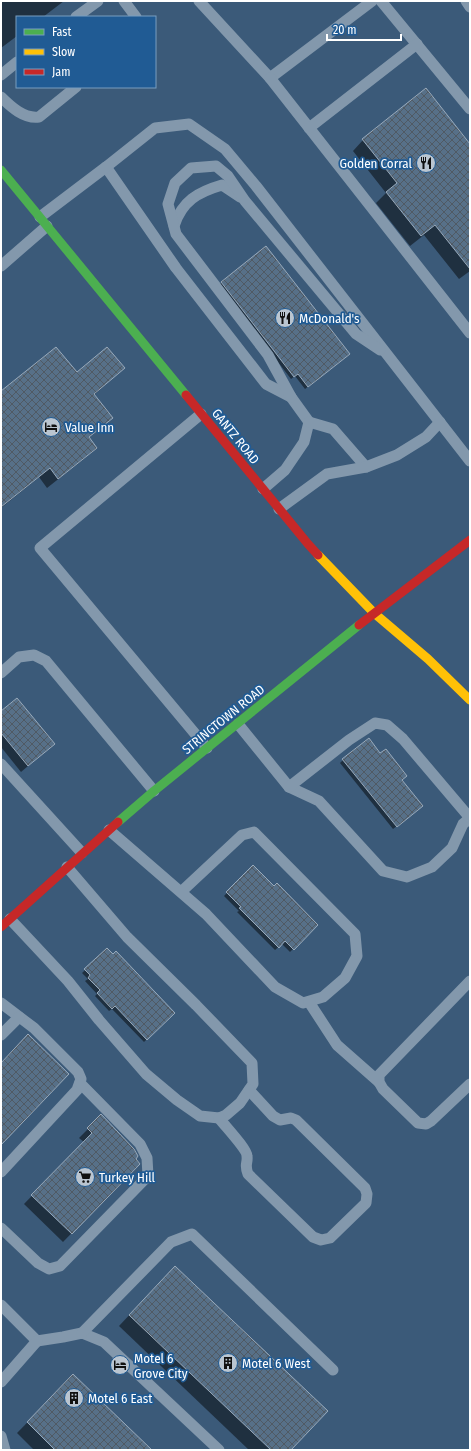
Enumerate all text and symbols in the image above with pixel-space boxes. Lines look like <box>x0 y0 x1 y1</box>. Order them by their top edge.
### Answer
legend <box>16 16 156 88</box>
scale bar <box>327 16 401 42</box>
text: 20 m <box>333 23 357 37</box>
text: Fast <box>52 25 71 39</box>
text: Slow <box>52 45 75 59</box>
text: Jam <box>52 65 70 79</box>
restaurant icon: Golden Corral <box>415 152 437 174</box>
place label: Golden Corral <box>340 156 413 171</box>
restaurant icon: McDonald's <box>274 307 296 329</box>
place label: McDonald's <box>299 311 360 326</box>
street label: GANTZ ROAD <box>209 406 262 467</box>
hotel icon: Value Inn <box>40 416 62 438</box>
place label: Value Inn <box>65 420 114 435</box>
street label: STRINGTOWN ROAD <box>179 682 268 757</box>
supermarket icon: Turkey Hill <box>74 1166 96 1188</box>
place label: Turkey Hill <box>99 1170 156 1185</box>
place label: Motel 6 Grove City <box>134 1351 188 1381</box>
building icon: Motel 6 West <box>217 1352 239 1374</box>
hotel icon: Motel 6 Grove City <box>109 1354 131 1376</box>
place label: Motel 6 West <box>242 1356 311 1371</box>
building icon: Motel 6 East <box>63 1387 85 1409</box>
place label: Motel 6 East <box>88 1391 153 1406</box>

